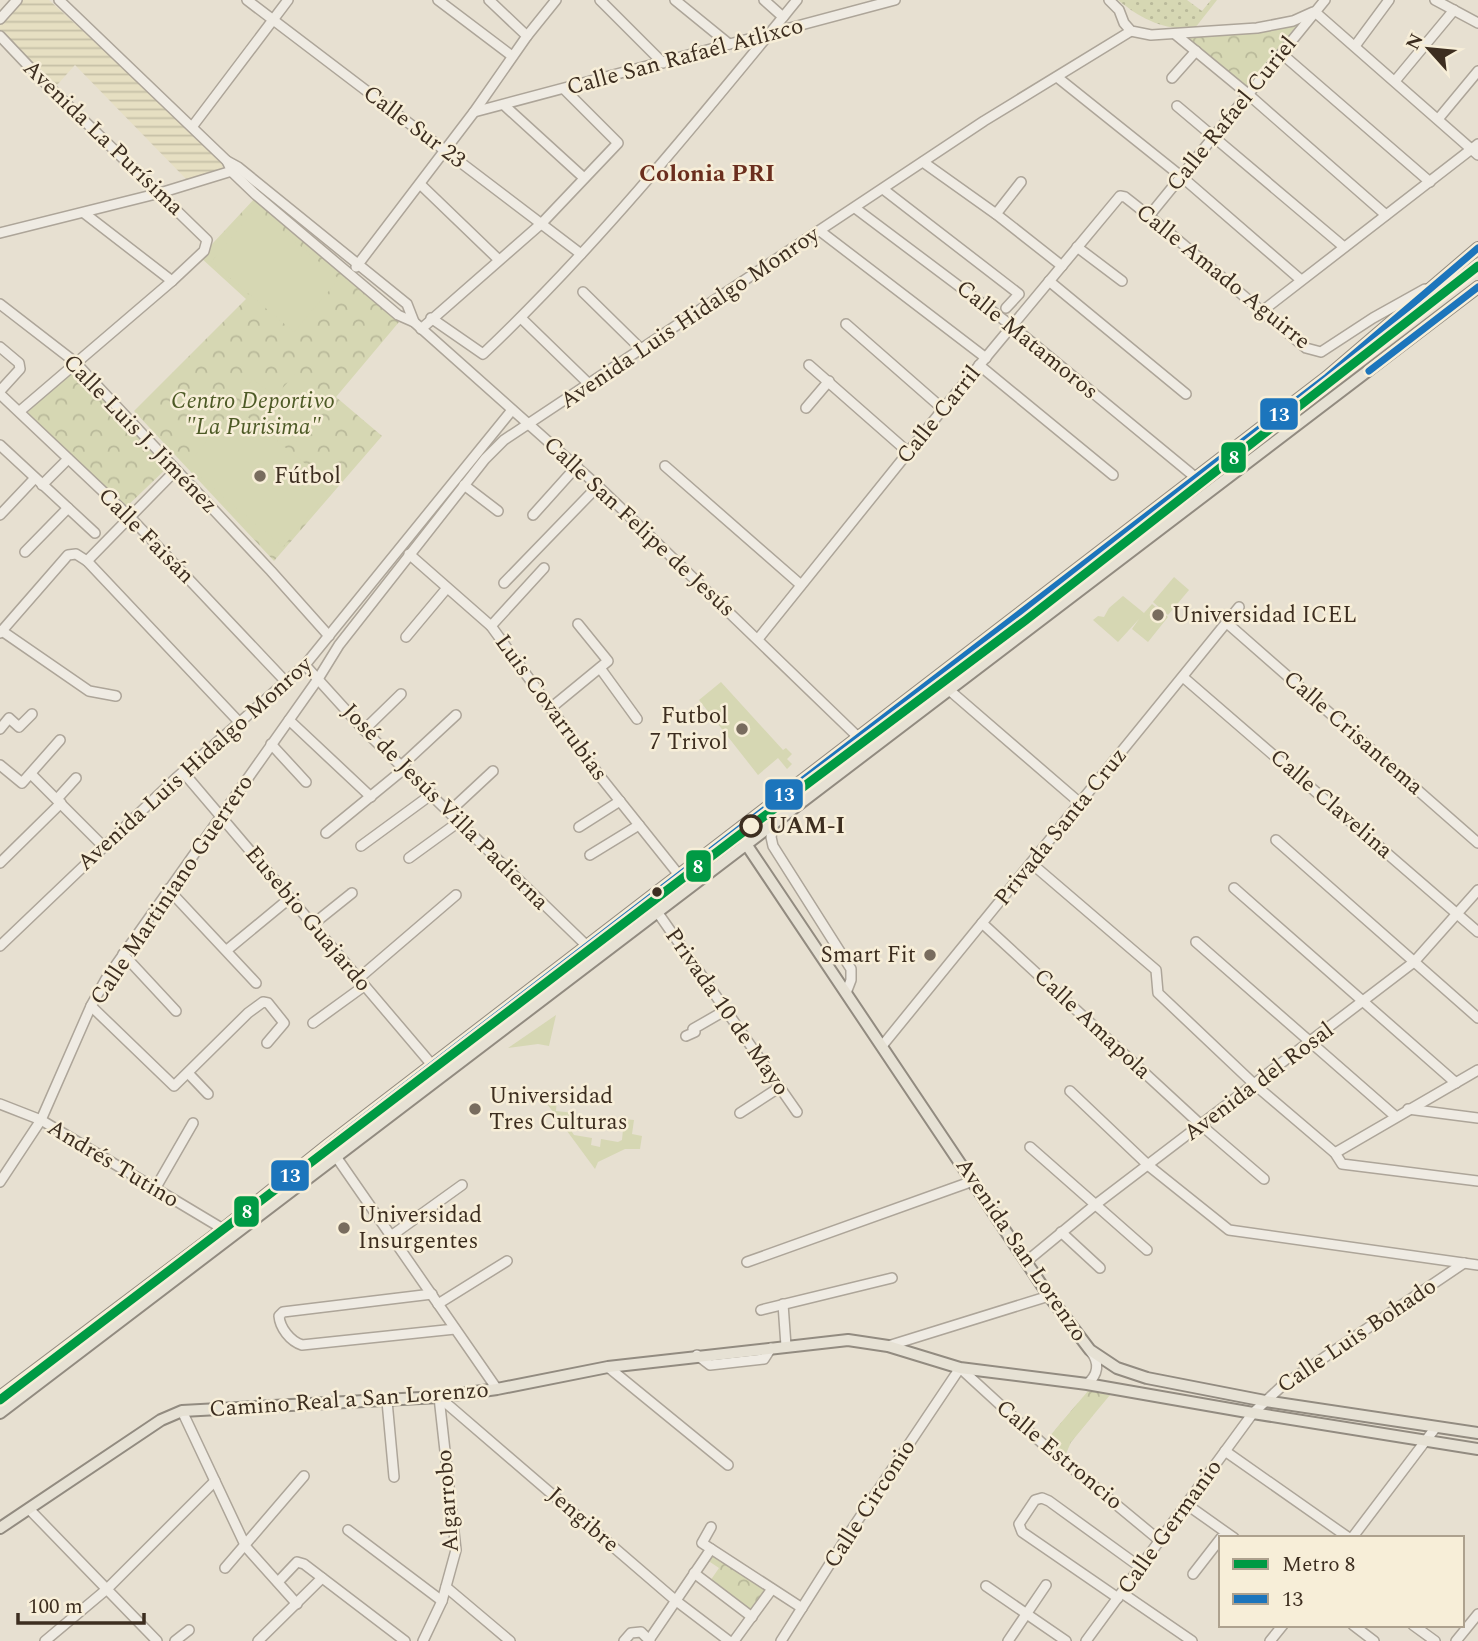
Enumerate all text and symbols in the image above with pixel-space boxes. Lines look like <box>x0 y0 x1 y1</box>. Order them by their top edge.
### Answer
street label: Calle San Rafaél Atlixco <box>563 9 807 105</box>
north arrow <box>1394 14 1464 84</box>
text: N <box>1399 28 1432 55</box>
street label: Calle Rafael Curiel <box>1158 29 1306 199</box>
street label: Avenida La Purísima <box>14 52 192 224</box>
street label: Calle Sur 23 <box>355 77 473 177</box>
district label: Colonia PRI <box>639 156 775 192</box>
street label: Calle Amado Aguirre <box>1128 195 1318 359</box>
street label: Avenida Luis Hidalgo Monroy <box>553 217 828 418</box>
street label: Calle Matamoros <box>948 271 1106 409</box>
street label: Calle Luis J. Jiménez <box>54 346 226 522</box>
street label: Calle Carril <box>888 358 990 472</box>
park label: Centro Deportivo "La Purisima" <box>171 384 335 445</box>
line badge: 13 <box>1259 397 1299 431</box>
text: 13 <box>1268 401 1290 430</box>
street label: Calle San Felipe de Jesús <box>535 428 743 626</box>
line badge: 8 <box>1220 441 1247 474</box>
text: 8 <box>1229 444 1239 473</box>
place label: Fútbol <box>274 459 341 494</box>
marker: Fútbol <box>252 468 268 484</box>
street label: Calle Faisán <box>89 479 203 593</box>
place label: Universidad ICEL <box>1172 598 1357 633</box>
marker: Universidad ICEL <box>1150 607 1166 623</box>
street label: Luis Covarrubias <box>486 627 616 789</box>
street label: Avenida Luis Hidalgo Monroy <box>69 648 321 880</box>
street label: Calle Crisantema <box>1275 662 1431 804</box>
street label: José de Jesús Villa Padierna <box>333 695 557 919</box>
place label: Futbol 7 Trivol <box>649 699 728 760</box>
marker: Futbol 7 Trivol <box>734 721 750 737</box>
street label: Privada Santa Cruz <box>986 740 1136 914</box>
street label: Calle Clavelina <box>1262 740 1400 868</box>
street label: Calle Martiniano Guerrero <box>81 767 263 1013</box>
line badge: 13 <box>764 778 804 811</box>
text: 13 <box>773 781 795 810</box>
place label: UAM-I <box>768 809 845 844</box>
marker: UAM-I <box>740 815 762 837</box>
street label: Eusebio Guajardo <box>236 838 380 1000</box>
line badge: 8 <box>685 849 712 883</box>
text: 8 <box>693 853 703 882</box>
unlabelled marker <box>650 885 664 899</box>
street label: Privada 10 de Mayo <box>656 921 798 1103</box>
place label: Smart Fit <box>821 938 916 973</box>
marker: Smart Fit <box>922 947 938 963</box>
street label: Calle Amapola <box>1025 960 1159 1088</box>
street label: Avenida del Rosal <box>1176 1014 1342 1150</box>
place label: Universidad Tres Culturas <box>489 1079 628 1140</box>
marker: Universidad Tres Culturas <box>467 1101 483 1117</box>
street label: Andrés Tutino <box>40 1111 186 1217</box>
street label: Avenida San Lorenzo <box>946 1151 1096 1349</box>
line badge: 13 <box>270 1159 310 1192</box>
text: 13 <box>279 1162 301 1191</box>
line badge: 8 <box>233 1195 260 1228</box>
text: 8 <box>242 1198 252 1227</box>
place label: Universidad Insurgentes <box>358 1198 482 1259</box>
marker: Universidad Insurgentes <box>336 1220 352 1236</box>
street label: Calle Luis Bohado <box>1270 1269 1444 1403</box>
street label: Camino Real a San Lorenzo <box>208 1373 490 1427</box>
street label: Calle Estroncio <box>988 1391 1130 1519</box>
street label: Calle Circonio <box>815 1433 925 1575</box>
street label: Algarrobo <box>427 1448 469 1554</box>
street label: Calle Germanio <box>1109 1452 1231 1602</box>
street label: Jengibre <box>539 1479 627 1561</box>
legend <box>1219 1536 1464 1627</box>
text: Metro 8 <box>1282 1549 1355 1581</box>
scale bar <box>18 1582 144 1626</box>
text: 13 <box>1282 1584 1304 1616</box>
text: 100 m <box>28 1591 83 1623</box>

